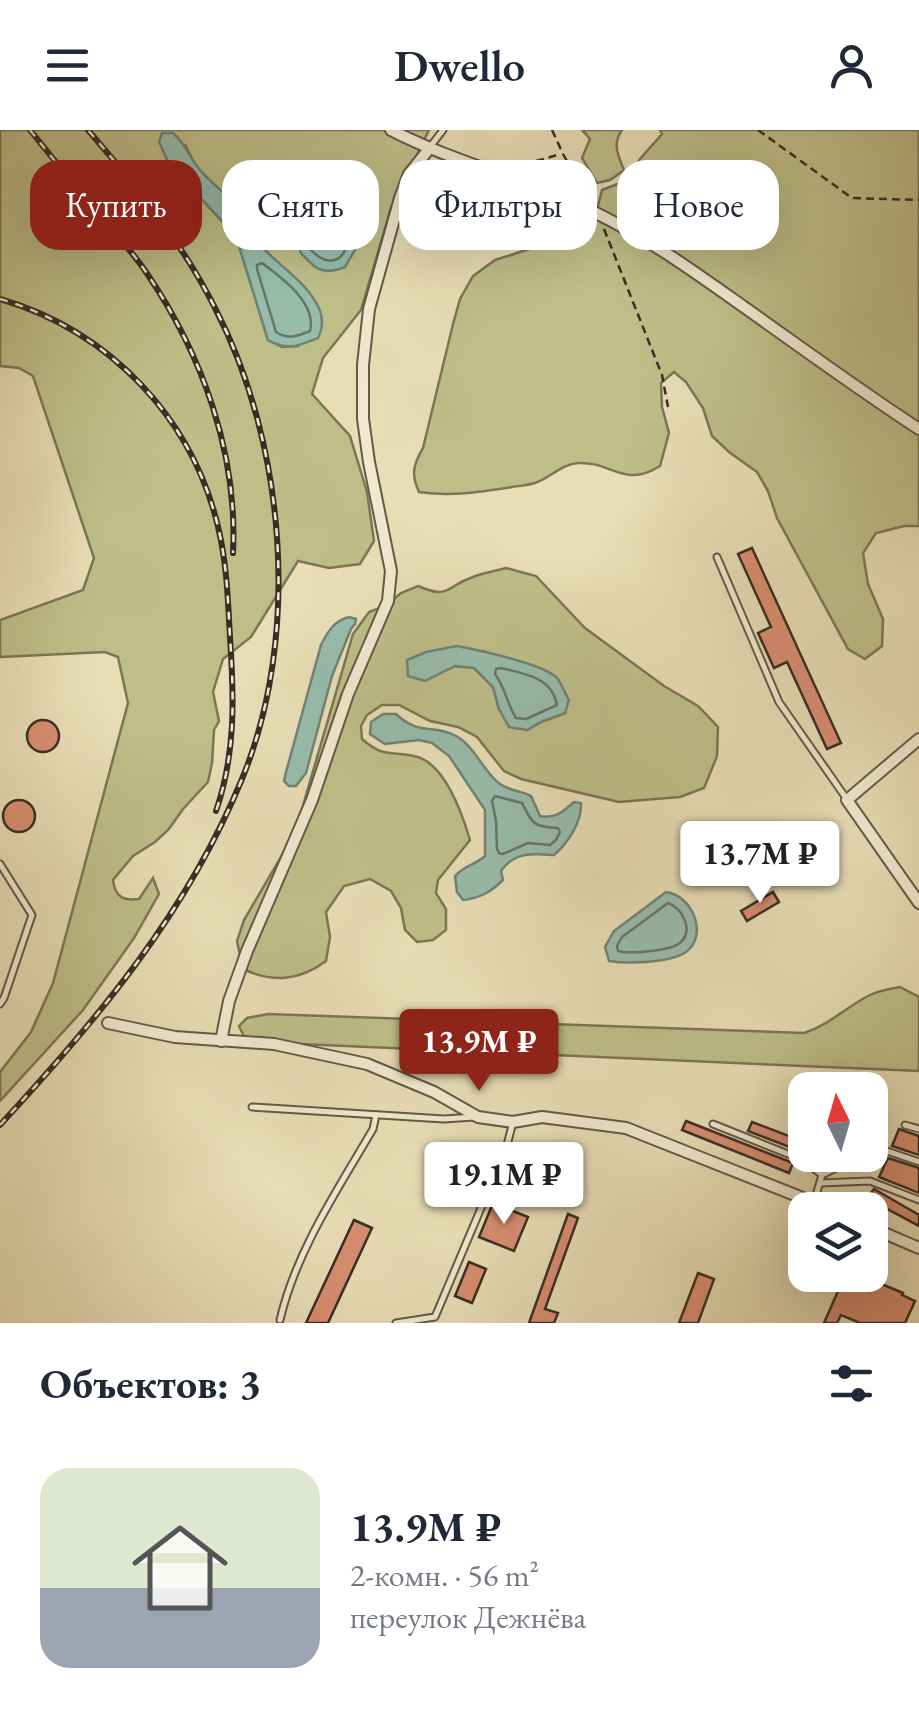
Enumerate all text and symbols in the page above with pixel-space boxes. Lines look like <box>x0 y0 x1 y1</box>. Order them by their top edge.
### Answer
text: Dwello <box>394 36 525 94</box>
icon: menu <box>40 38 95 93</box>
icon: person <box>824 38 879 93</box>
chip: Купить <box>30 160 202 250</box>
chip: Снять <box>222 160 379 250</box>
chip: Фильтры <box>399 160 597 250</box>
chip: Новое <box>617 160 779 250</box>
pin: 13.7M ₽ <box>668 821 852 906</box>
text: 13.7M ₽ <box>702 832 818 874</box>
pin: 13.9M ₽ <box>387 1009 571 1094</box>
text: 13.9M ₽ <box>421 1020 537 1062</box>
north arrow <box>788 1072 888 1172</box>
map controls <box>788 1072 888 1292</box>
pin: 19.1M ₽ <box>412 1142 596 1227</box>
text: 19.1M ₽ <box>446 1153 562 1195</box>
button: layers <box>788 1192 888 1292</box>
text: Объектов: 3 <box>40 1356 261 1411</box>
icon: filters <box>824 1356 879 1411</box>
text: 13.9M ₽ <box>350 1499 501 1554</box>
icon: home <box>120 1508 240 1628</box>
text: 2-комн. · 56 m² <box>350 1554 539 1596</box>
text: переулок Дежнёва <box>350 1596 586 1638</box>

